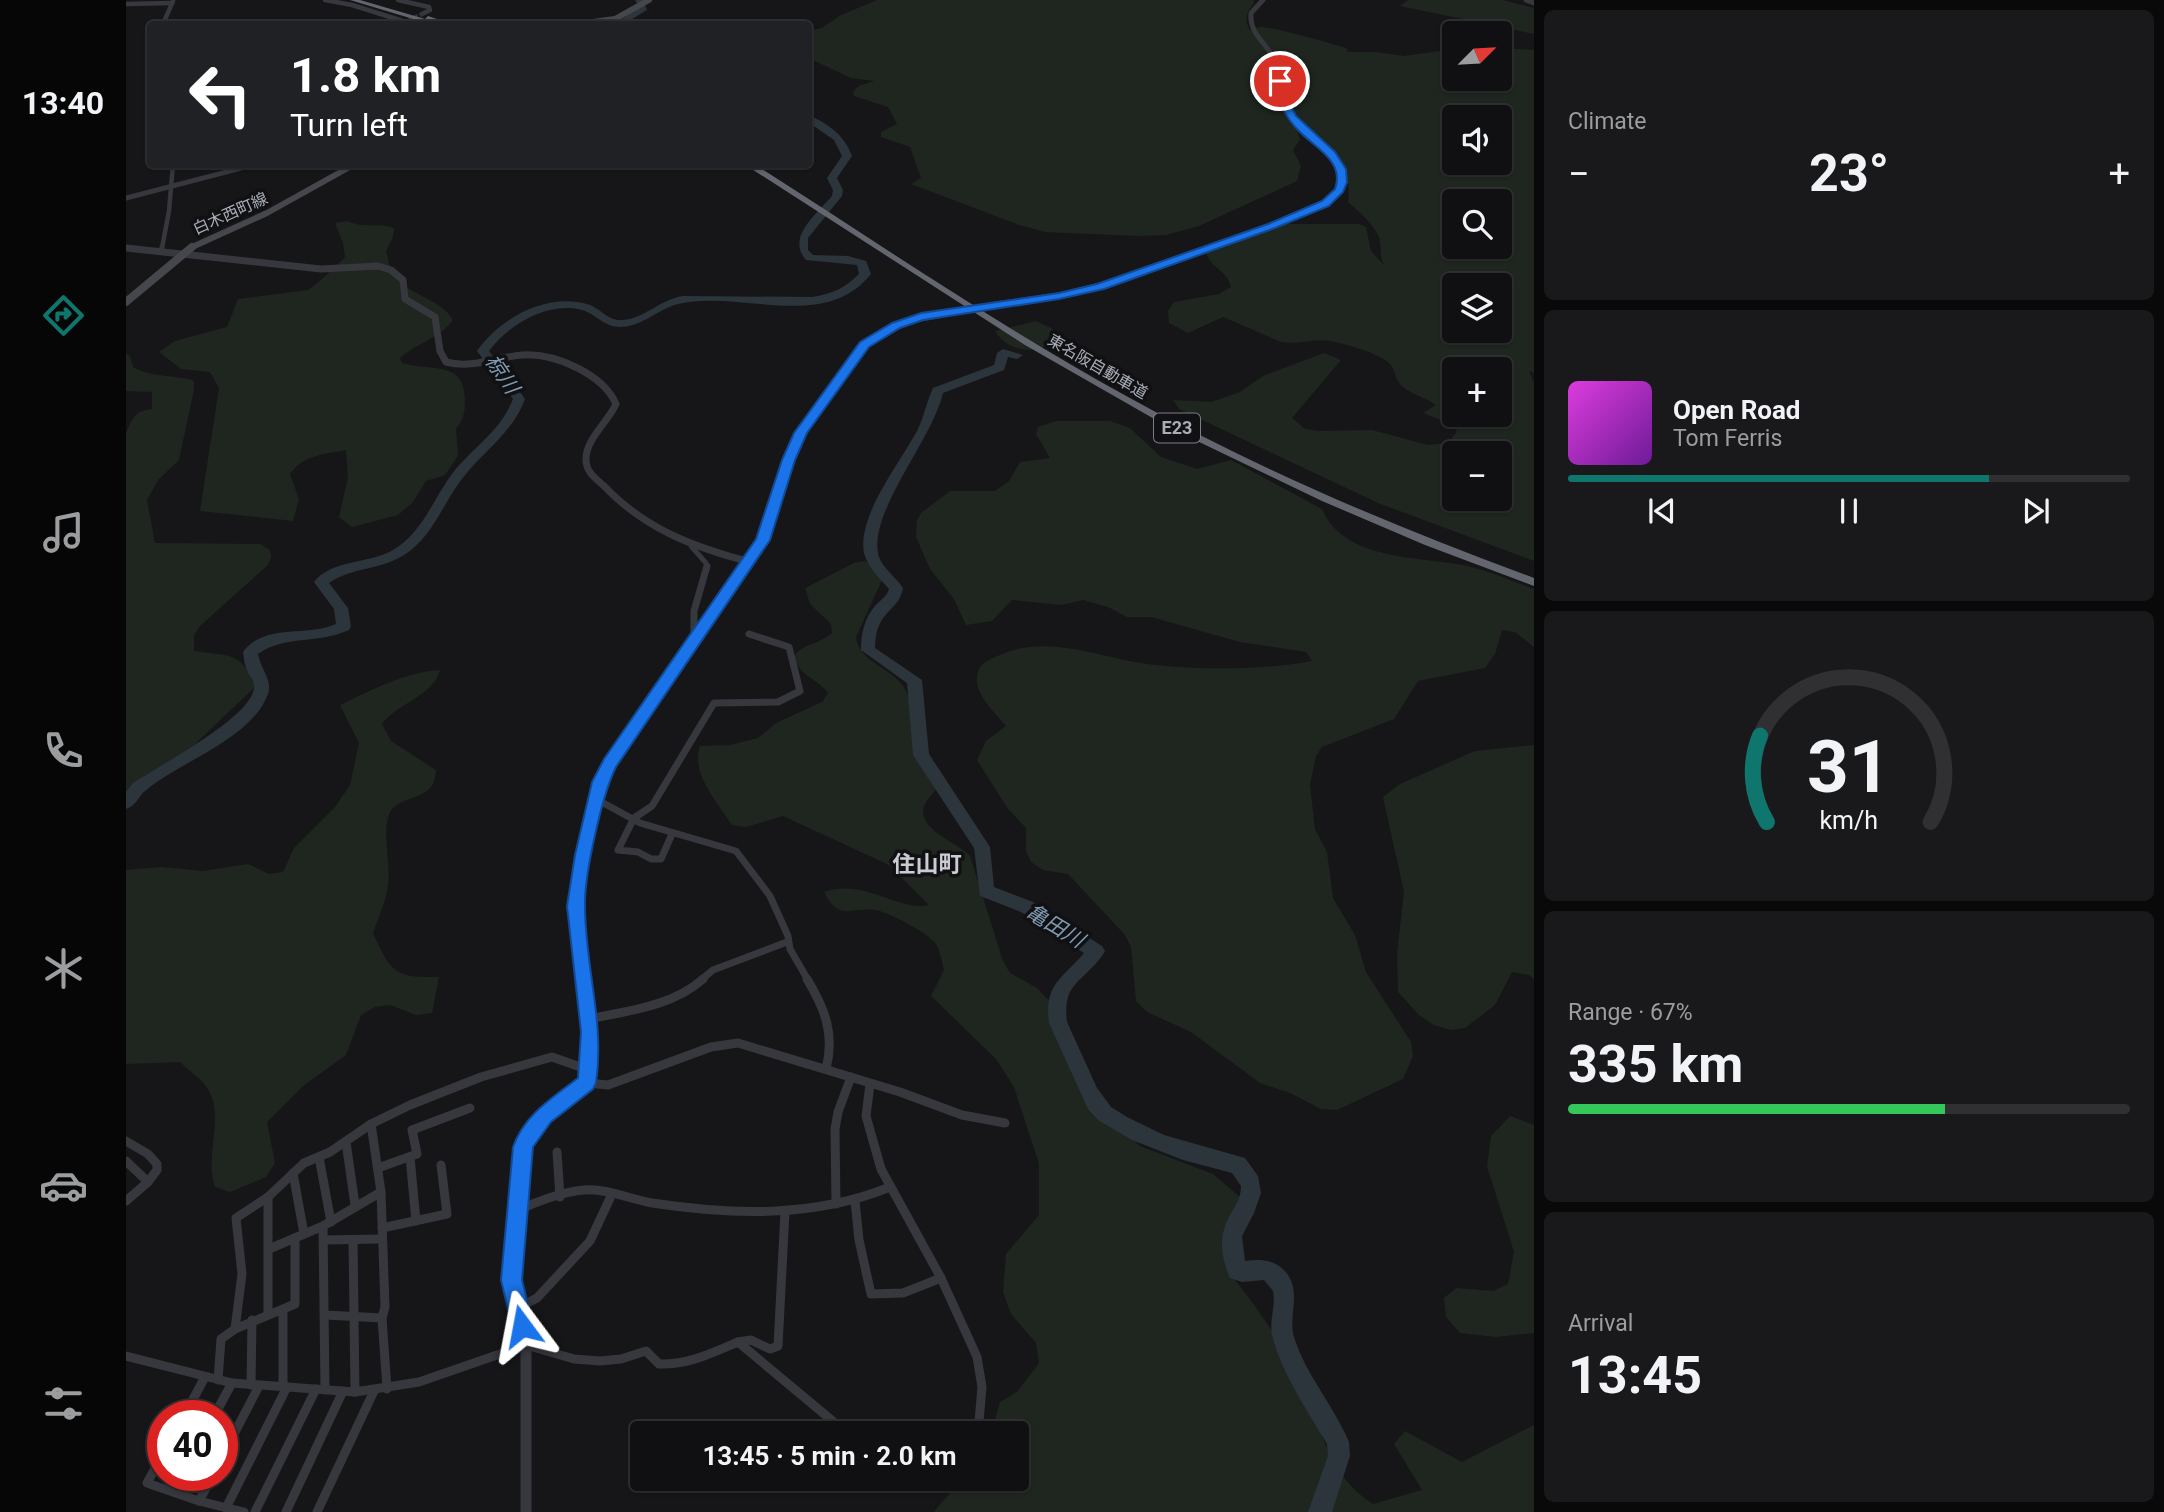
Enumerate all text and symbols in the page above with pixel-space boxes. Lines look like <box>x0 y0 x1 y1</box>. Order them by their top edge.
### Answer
north arrow <box>1442 21 1512 91</box>
map controls <box>1442 21 1512 511</box>
text: 1.8 km <box>290 47 441 104</box>
icon: left <box>175 49 266 140</box>
pin <box>1250 51 1310 111</box>
icon: arrive <box>1261 62 1299 100</box>
text: 13:40 <box>22 84 104 122</box>
button: sound <box>1442 105 1512 175</box>
text: Turn left <box>290 106 408 144</box>
text: Climate <box>1568 108 1647 135</box>
text: 23° <box>1809 143 1889 204</box>
text: − <box>1568 152 1590 196</box>
text: + <box>2108 152 2130 196</box>
street label: 白木西町線 <box>190 189 271 238</box>
button: search <box>1442 189 1512 259</box>
button: layers <box>1442 273 1512 343</box>
icon: directions <box>39 291 88 340</box>
street label: 東名阪自動車道 <box>1044 330 1151 403</box>
water label: 椋川 <box>480 350 525 400</box>
button: + <box>1442 357 1512 427</box>
text: Open Road <box>1673 395 1801 425</box>
road number: E23 <box>1154 414 1200 442</box>
text: Tom Ferris <box>1673 425 1782 452</box>
button: − <box>1442 441 1512 511</box>
icon: previous <box>1643 492 1681 530</box>
icon: pause <box>1830 492 1868 530</box>
icon: next <box>2017 492 2055 530</box>
icon: music <box>39 508 88 557</box>
text: 31 <box>1807 724 1891 810</box>
icon: phone <box>39 726 88 775</box>
text: km/h <box>1820 806 1878 835</box>
district label: 住山町 <box>893 851 962 878</box>
water label: 亀田川 <box>1022 899 1090 954</box>
icon: climate <box>39 944 88 993</box>
text: Range · 67% <box>1568 999 1693 1026</box>
text: 335 km <box>1568 1034 1743 1095</box>
icon: car <box>39 1161 88 1210</box>
position arrow <box>485 1289 559 1363</box>
text: Arrival <box>1568 1310 1633 1337</box>
text: 13:45 <box>1568 1345 1702 1406</box>
icon: filters <box>39 1379 88 1428</box>
speed limit sign: 40 <box>147 1400 238 1491</box>
text: 13:45 · 5 min · 2.0 km <box>702 1441 957 1471</box>

